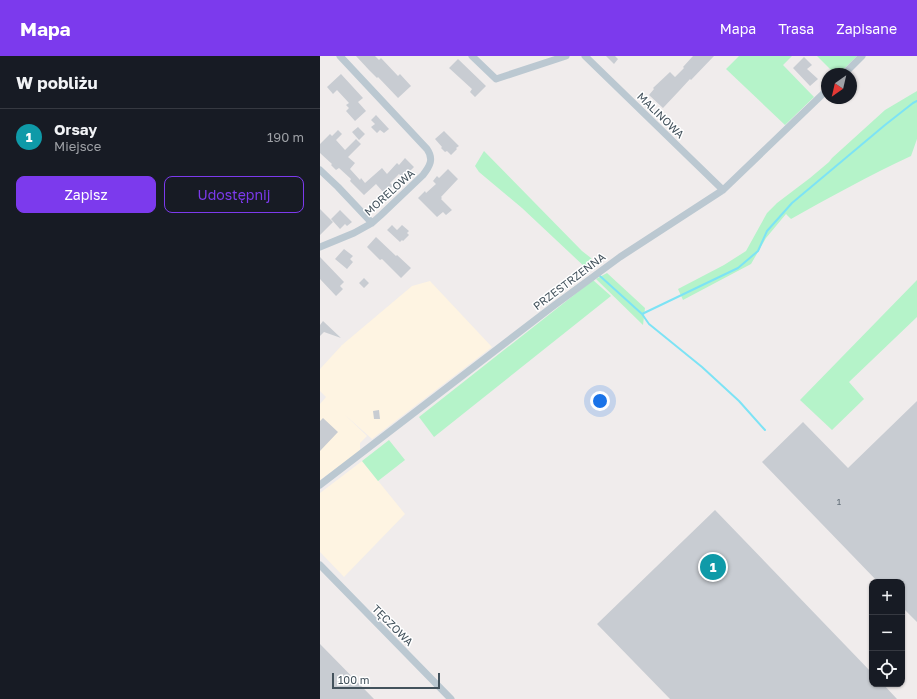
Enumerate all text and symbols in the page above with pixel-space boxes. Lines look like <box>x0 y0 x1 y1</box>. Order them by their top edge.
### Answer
text: Mapa <box>20 17 71 40</box>
text: Mapa <box>720 20 756 37</box>
text: Trasa <box>778 20 814 37</box>
text: Zapisane <box>836 20 897 37</box>
north arrow <box>821 68 857 104</box>
text: W pobliżu <box>16 72 98 93</box>
street label: MALINOWA <box>635 89 688 141</box>
text: Orsay <box>54 120 97 138</box>
text: 1 <box>26 129 32 145</box>
text: 190 m <box>267 129 304 145</box>
text: Miejsce <box>54 138 101 154</box>
street label: MORELOWA <box>361 166 417 218</box>
button: Zapisz <box>16 176 156 213</box>
button: Udostępnij <box>164 176 304 213</box>
street label: PRZESTRZENNA <box>530 249 608 312</box>
your location <box>590 391 610 411</box>
house number: 1 <box>837 496 842 507</box>
pin: 1 <box>700 552 726 582</box>
map controls <box>869 579 905 687</box>
button: + <box>869 579 905 615</box>
street label: TĘCZOWA <box>370 602 417 649</box>
button: − <box>869 615 905 651</box>
button: locate <box>869 651 905 687</box>
scale bar <box>332 671 440 690</box>
text: 100 m <box>338 673 369 686</box>

